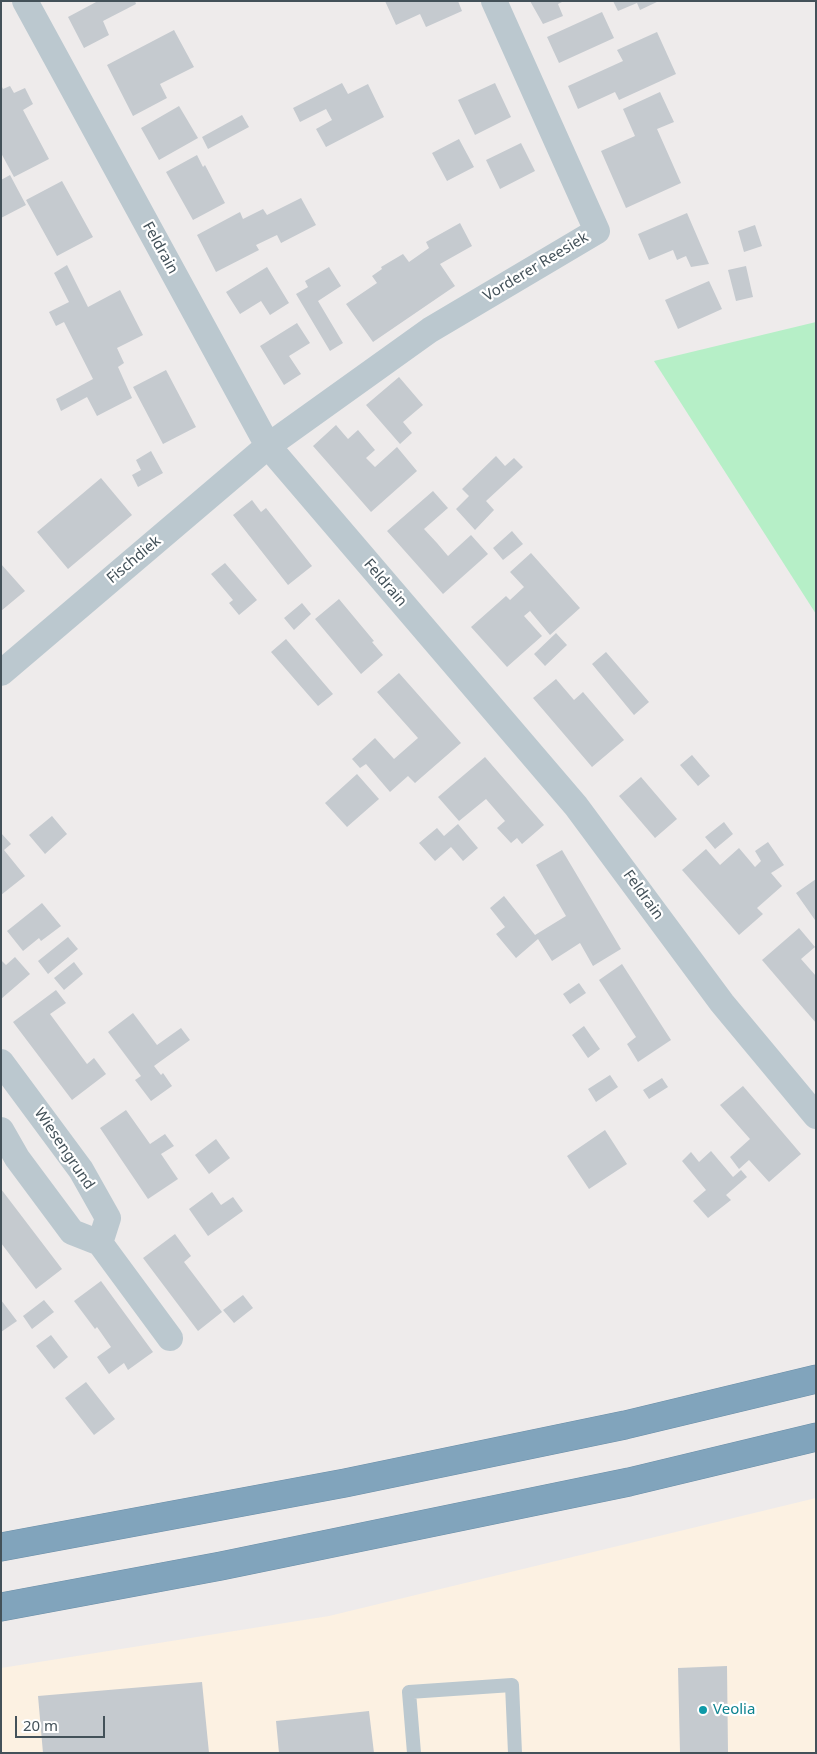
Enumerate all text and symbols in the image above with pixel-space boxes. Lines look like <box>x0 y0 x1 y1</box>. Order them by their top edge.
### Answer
street label: Feldrain <box>138 219 182 277</box>
street label: Vorderer Reesiek <box>480 228 592 306</box>
street label: Fischdiek <box>103 532 165 588</box>
street label: Feldrain <box>360 556 410 610</box>
street label: Feldrain <box>619 867 667 923</box>
street label: Wiesengrund <box>30 1105 98 1193</box>
place label: Veolia <box>713 1701 755 1719</box>
marker: Veolia <box>697 1704 709 1716</box>
scale bar <box>18 1706 108 1738</box>
text: 20 m <box>23 1715 58 1735</box>

